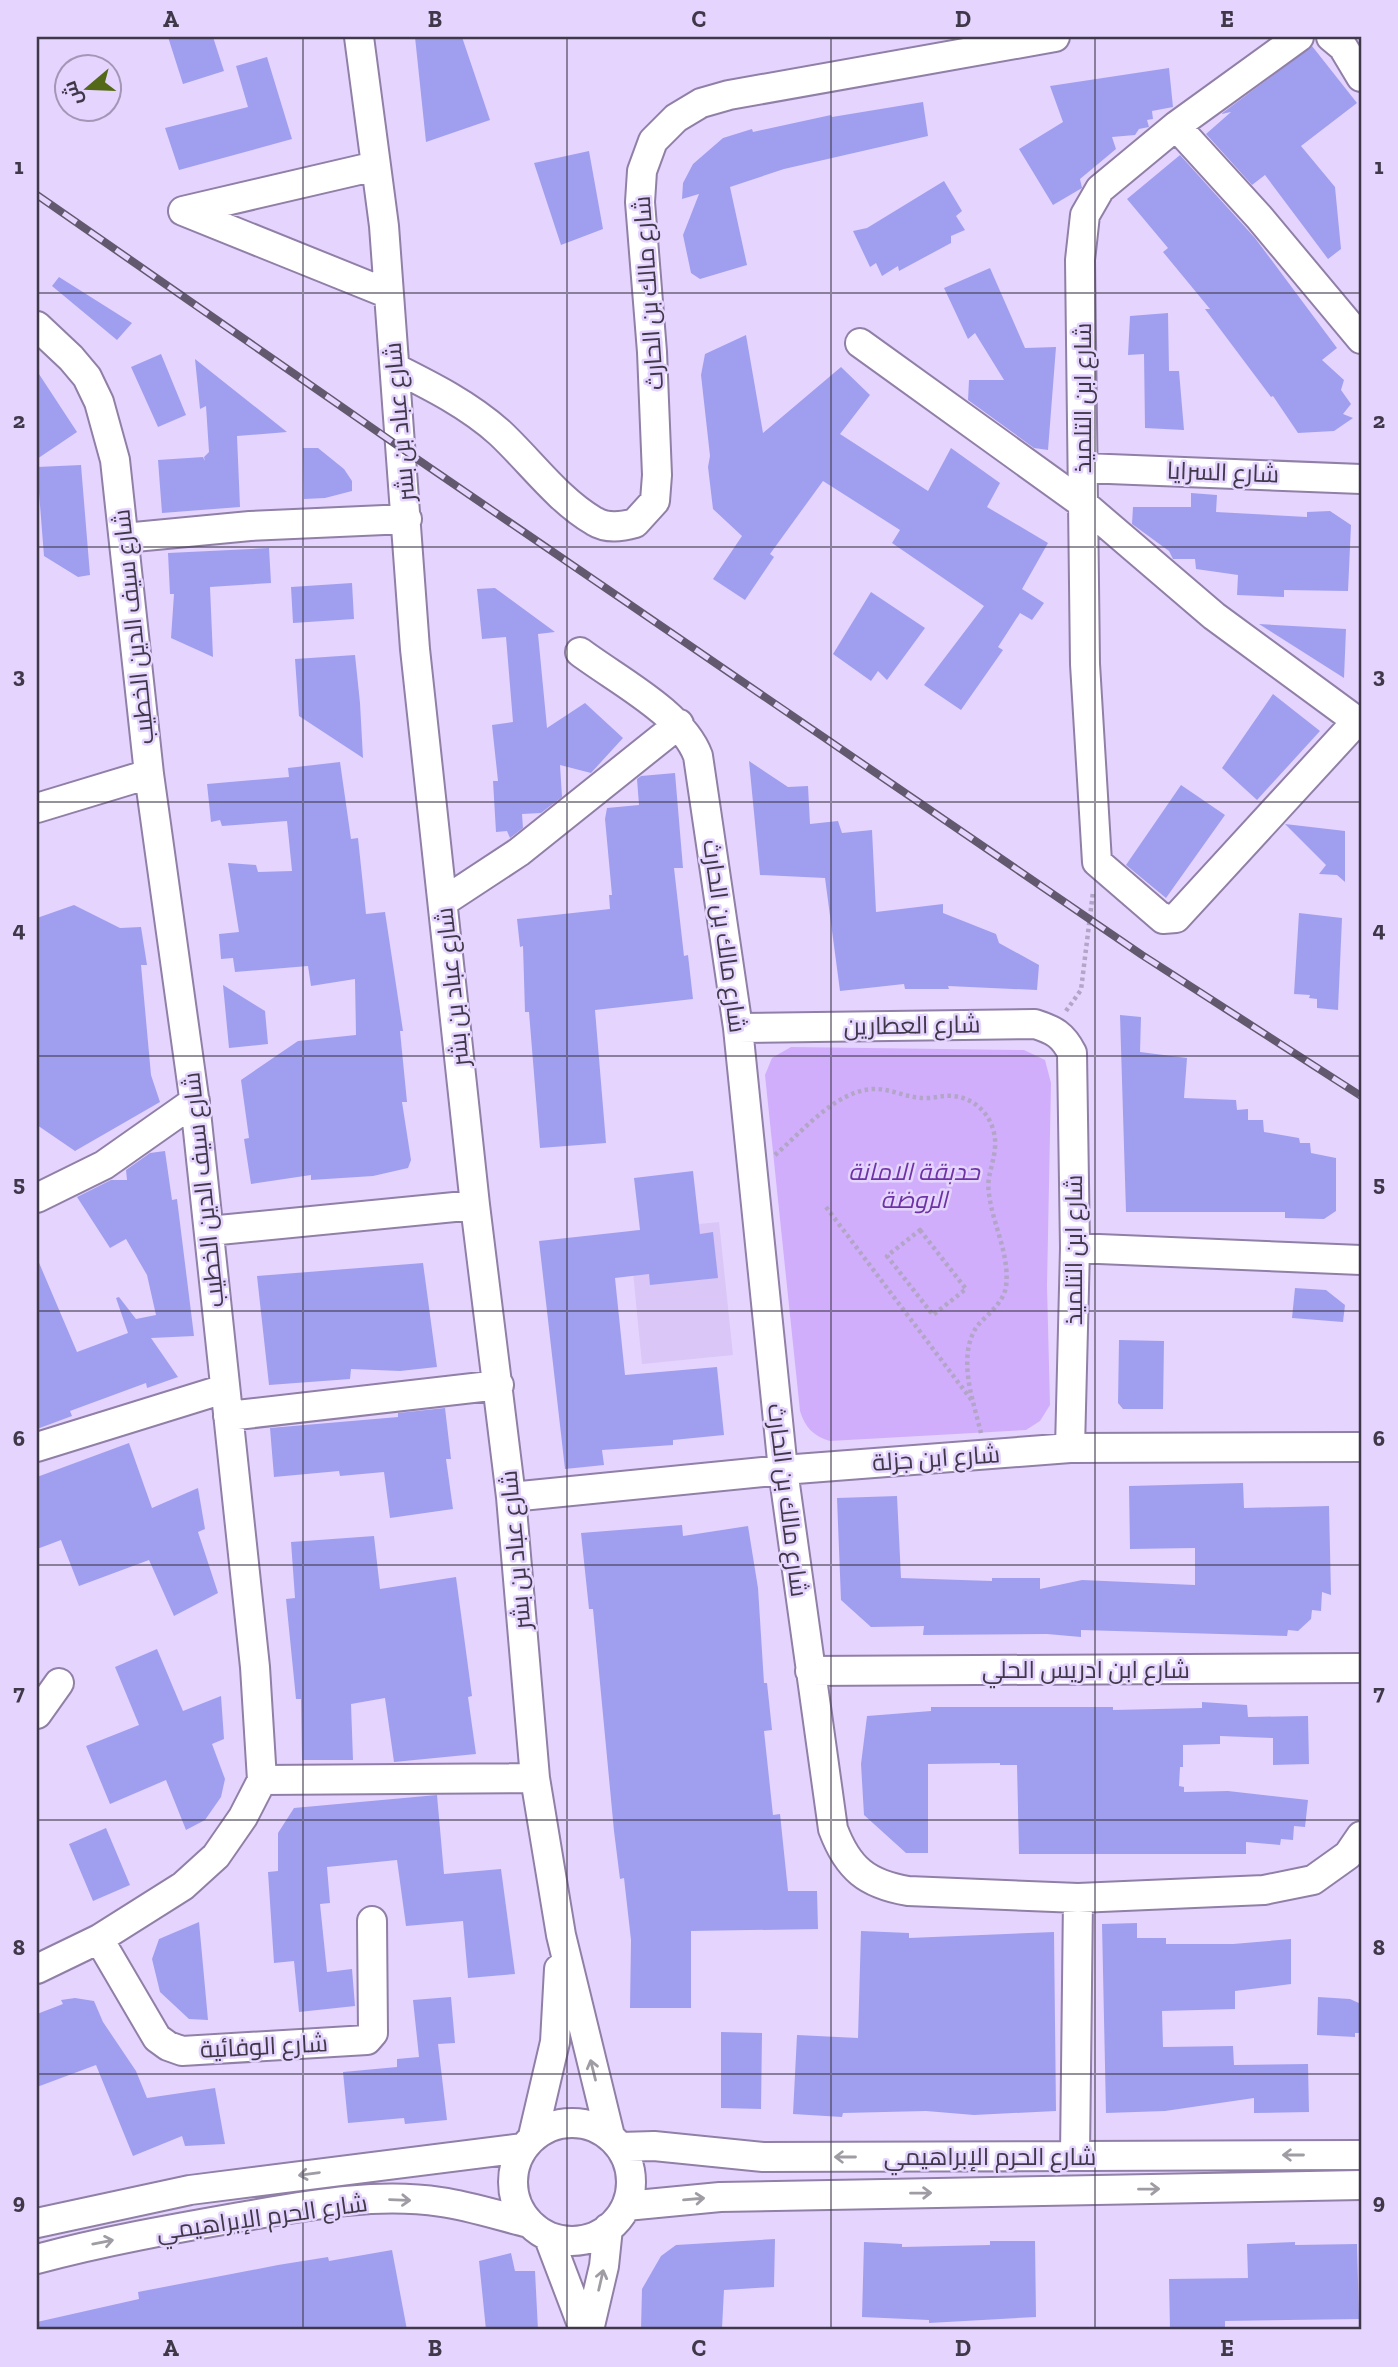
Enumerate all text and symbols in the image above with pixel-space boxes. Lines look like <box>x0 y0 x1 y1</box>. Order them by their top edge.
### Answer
text: A <box>163 5 179 33</box>
text: B <box>428 5 442 33</box>
text: C <box>692 5 706 33</box>
text: D <box>955 5 971 33</box>
text: E <box>1220 5 1234 33</box>
north arrow <box>52 52 122 122</box>
text: ش <box>58 78 87 109</box>
text: 1 <box>14 152 24 180</box>
text: 1 <box>1374 152 1384 180</box>
street label: شارع مالك بن الحارث <box>627 195 671 391</box>
street label: شارع ابن التلميذ <box>1068 323 1099 473</box>
street label: شارع عباد بن بشر <box>378 341 423 505</box>
text: 2 <box>13 406 25 434</box>
text: 2 <box>1373 406 1385 434</box>
street label: شارع السرايا <box>1166 456 1280 490</box>
street label: شارع سيف الدين الخطيب <box>106 508 162 746</box>
text: 3 <box>13 661 25 689</box>
text: 3 <box>1373 661 1385 689</box>
street label: شارع مالك بن الحارث <box>695 838 753 1035</box>
street label: شارع عباد بن بشر <box>429 906 477 1070</box>
text: 4 <box>12 915 26 943</box>
text: 4 <box>1372 915 1386 943</box>
street label: شارع العطارين <box>843 1009 981 1043</box>
street label: شارع سيف الدين الخطيب <box>176 1071 232 1309</box>
park label: حدبقة الامانة الروضة <box>848 1157 982 1214</box>
text: 5 <box>13 1169 25 1197</box>
text: 5 <box>1373 1169 1385 1197</box>
street label: شارع ابن التلميذ <box>1059 1175 1090 1325</box>
street label: شارع مالك بن الحارث <box>760 1402 814 1599</box>
text: 6 <box>13 1424 25 1452</box>
text: 6 <box>1373 1424 1385 1452</box>
street label: شارع ابن جزلة <box>871 1439 1001 1479</box>
street label: شارع عباد بن بشر <box>494 1469 539 1633</box>
street label: شارع ابن ادريس الحلي <box>982 1655 1190 1689</box>
text: 7 <box>13 1678 25 1706</box>
text: 7 <box>1373 1678 1385 1706</box>
text: 8 <box>13 1933 25 1961</box>
text: 8 <box>1373 1933 1385 1961</box>
street label: شارع الوفائية <box>199 2028 329 2066</box>
one-way arrow <box>586 2059 599 2081</box>
street label: شارع الحرم الإبراهيمي <box>884 2142 1096 2176</box>
one-way arrow <box>1282 2148 1305 2162</box>
one-way arrow <box>834 2150 857 2164</box>
one-way arrow <box>298 2167 321 2180</box>
one-way arrow <box>1137 2182 1160 2196</box>
one-way arrow <box>910 2186 933 2200</box>
text: 9 <box>13 2187 25 2215</box>
text: 9 <box>1373 2187 1385 2215</box>
street label: شارع الحرم الإبراهيمي <box>155 2188 370 2251</box>
one-way arrow <box>682 2192 705 2205</box>
one-way arrow <box>388 2194 411 2207</box>
one-way arrow <box>91 2235 114 2249</box>
one-way arrow <box>595 2269 608 2292</box>
text: A <box>163 2334 179 2362</box>
text: B <box>428 2334 442 2362</box>
text: C <box>692 2334 706 2362</box>
text: D <box>955 2334 971 2362</box>
text: E <box>1220 2334 1234 2362</box>

